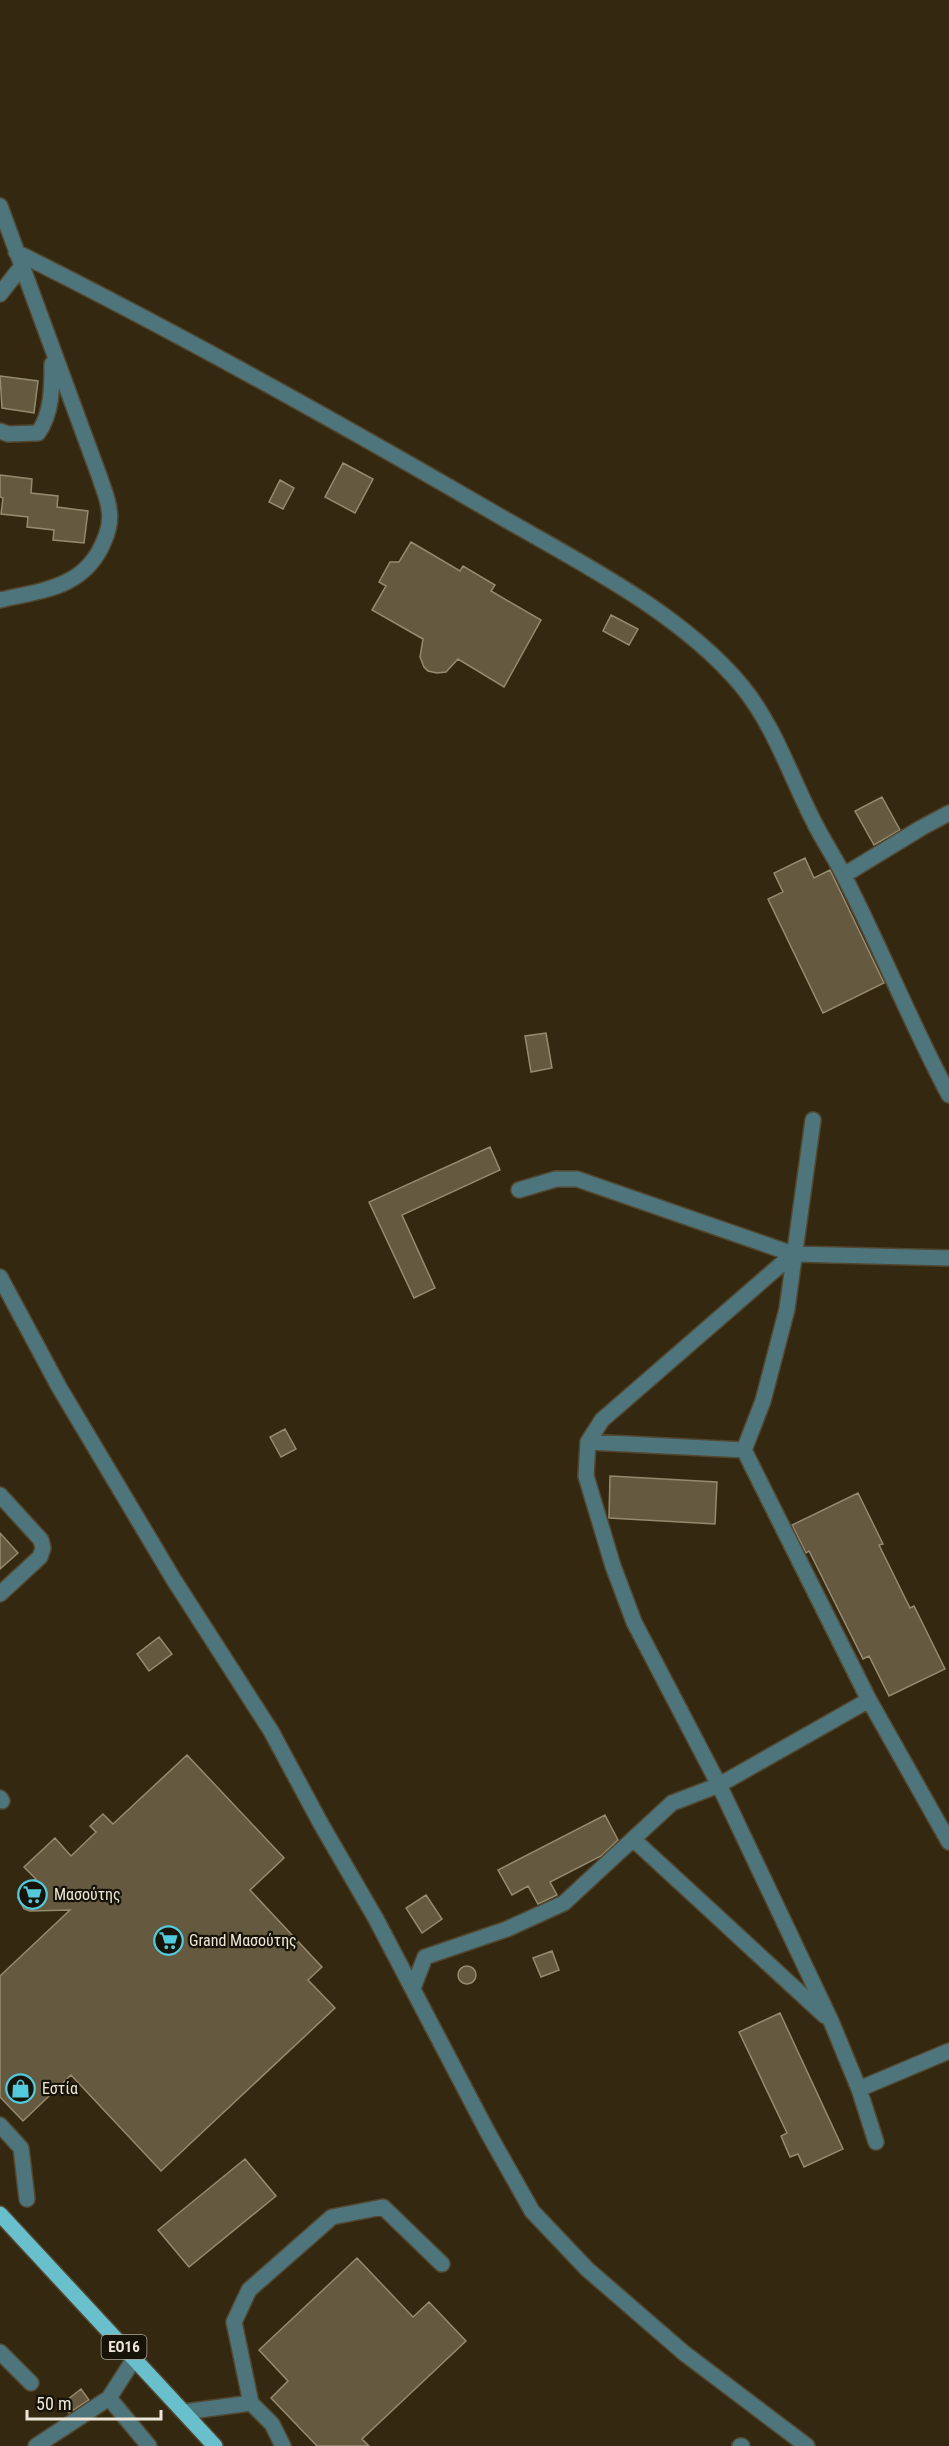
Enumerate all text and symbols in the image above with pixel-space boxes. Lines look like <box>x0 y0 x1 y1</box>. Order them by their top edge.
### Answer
supermarket icon: Μασούτης <box>17 1878 49 1910</box>
place label: Μασούτης <box>54 1885 121 1904</box>
supermarket icon: Grand Μασούτης <box>152 1924 184 1956</box>
place label: Grand Μασούτης <box>189 1931 297 1950</box>
shop icon: Εστία <box>5 2072 37 2104</box>
place label: Εστία <box>42 2079 78 2098</box>
road number: ΕΟ16 <box>102 2335 146 2359</box>
scale bar <box>27 2383 160 2421</box>
text: 50 m <box>36 2393 71 2414</box>

